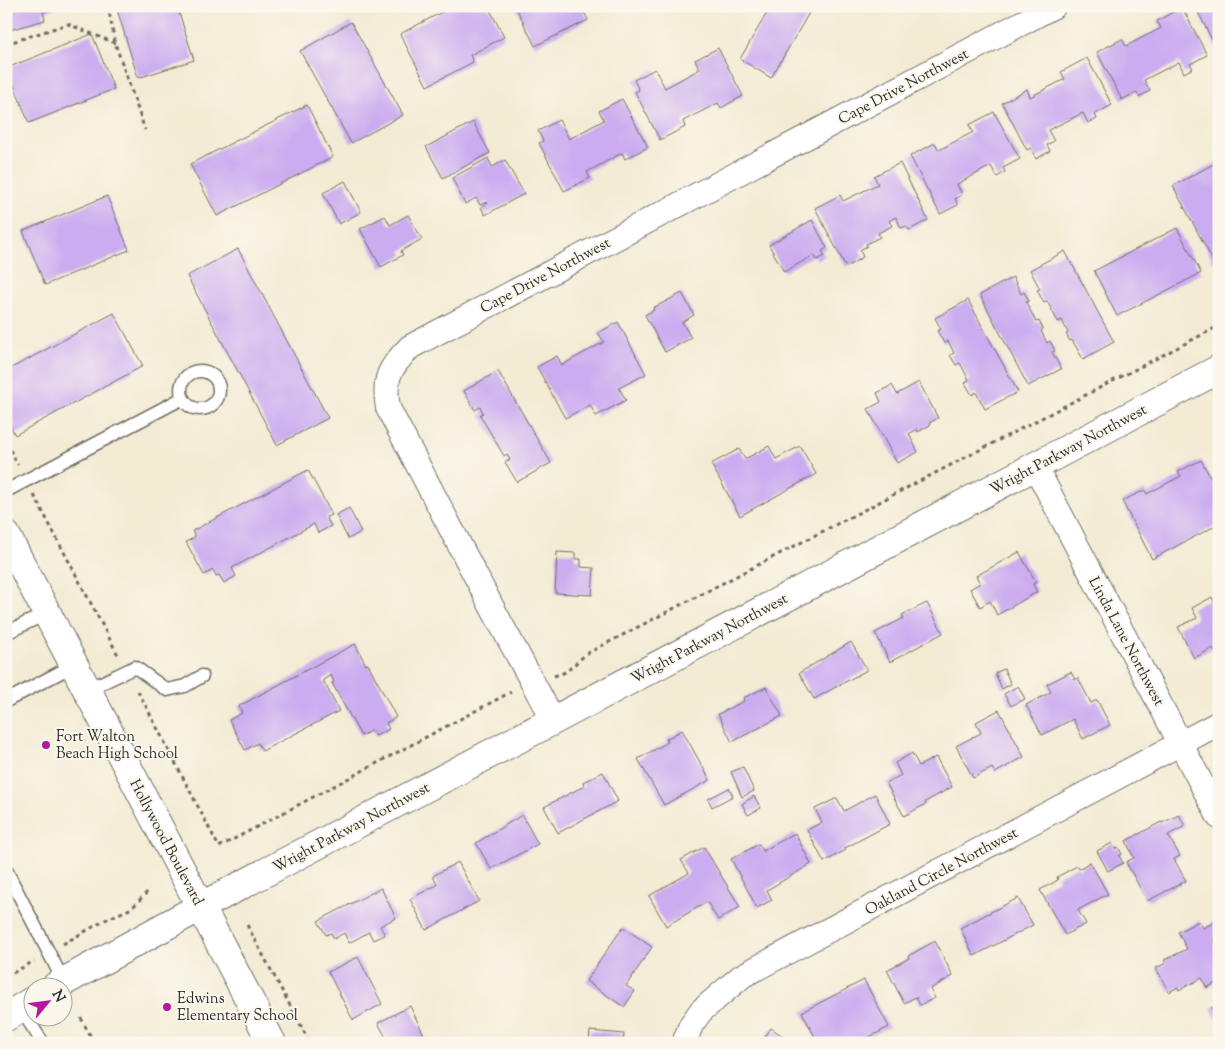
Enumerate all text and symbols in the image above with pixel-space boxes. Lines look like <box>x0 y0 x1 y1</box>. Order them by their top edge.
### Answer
street label: Cape Drive Northwest <box>835 44 972 131</box>
street label: Cape Drive Northwest <box>477 233 614 320</box>
street label: Wright Parkway Northwest <box>986 400 1151 501</box>
street label: Linda Lane Northwest <box>1083 573 1169 710</box>
street label: Wright Parkway Northwest <box>627 589 792 690</box>
place label: Fort Walton Beach High School <box>56 727 178 765</box>
marker: Fort Walton Beach High School <box>40 739 52 751</box>
street label: Hollywood Boulevard <box>123 776 208 910</box>
street label: Wright Parkway Northwest <box>269 778 434 879</box>
street label: Oakland Circle Northwest <box>862 823 1022 922</box>
north arrow <box>22 976 72 1026</box>
text: N <box>46 987 69 1006</box>
place label: Edwins Elementary School <box>177 989 298 1027</box>
marker: Edwins Elementary School <box>161 1001 173 1013</box>

